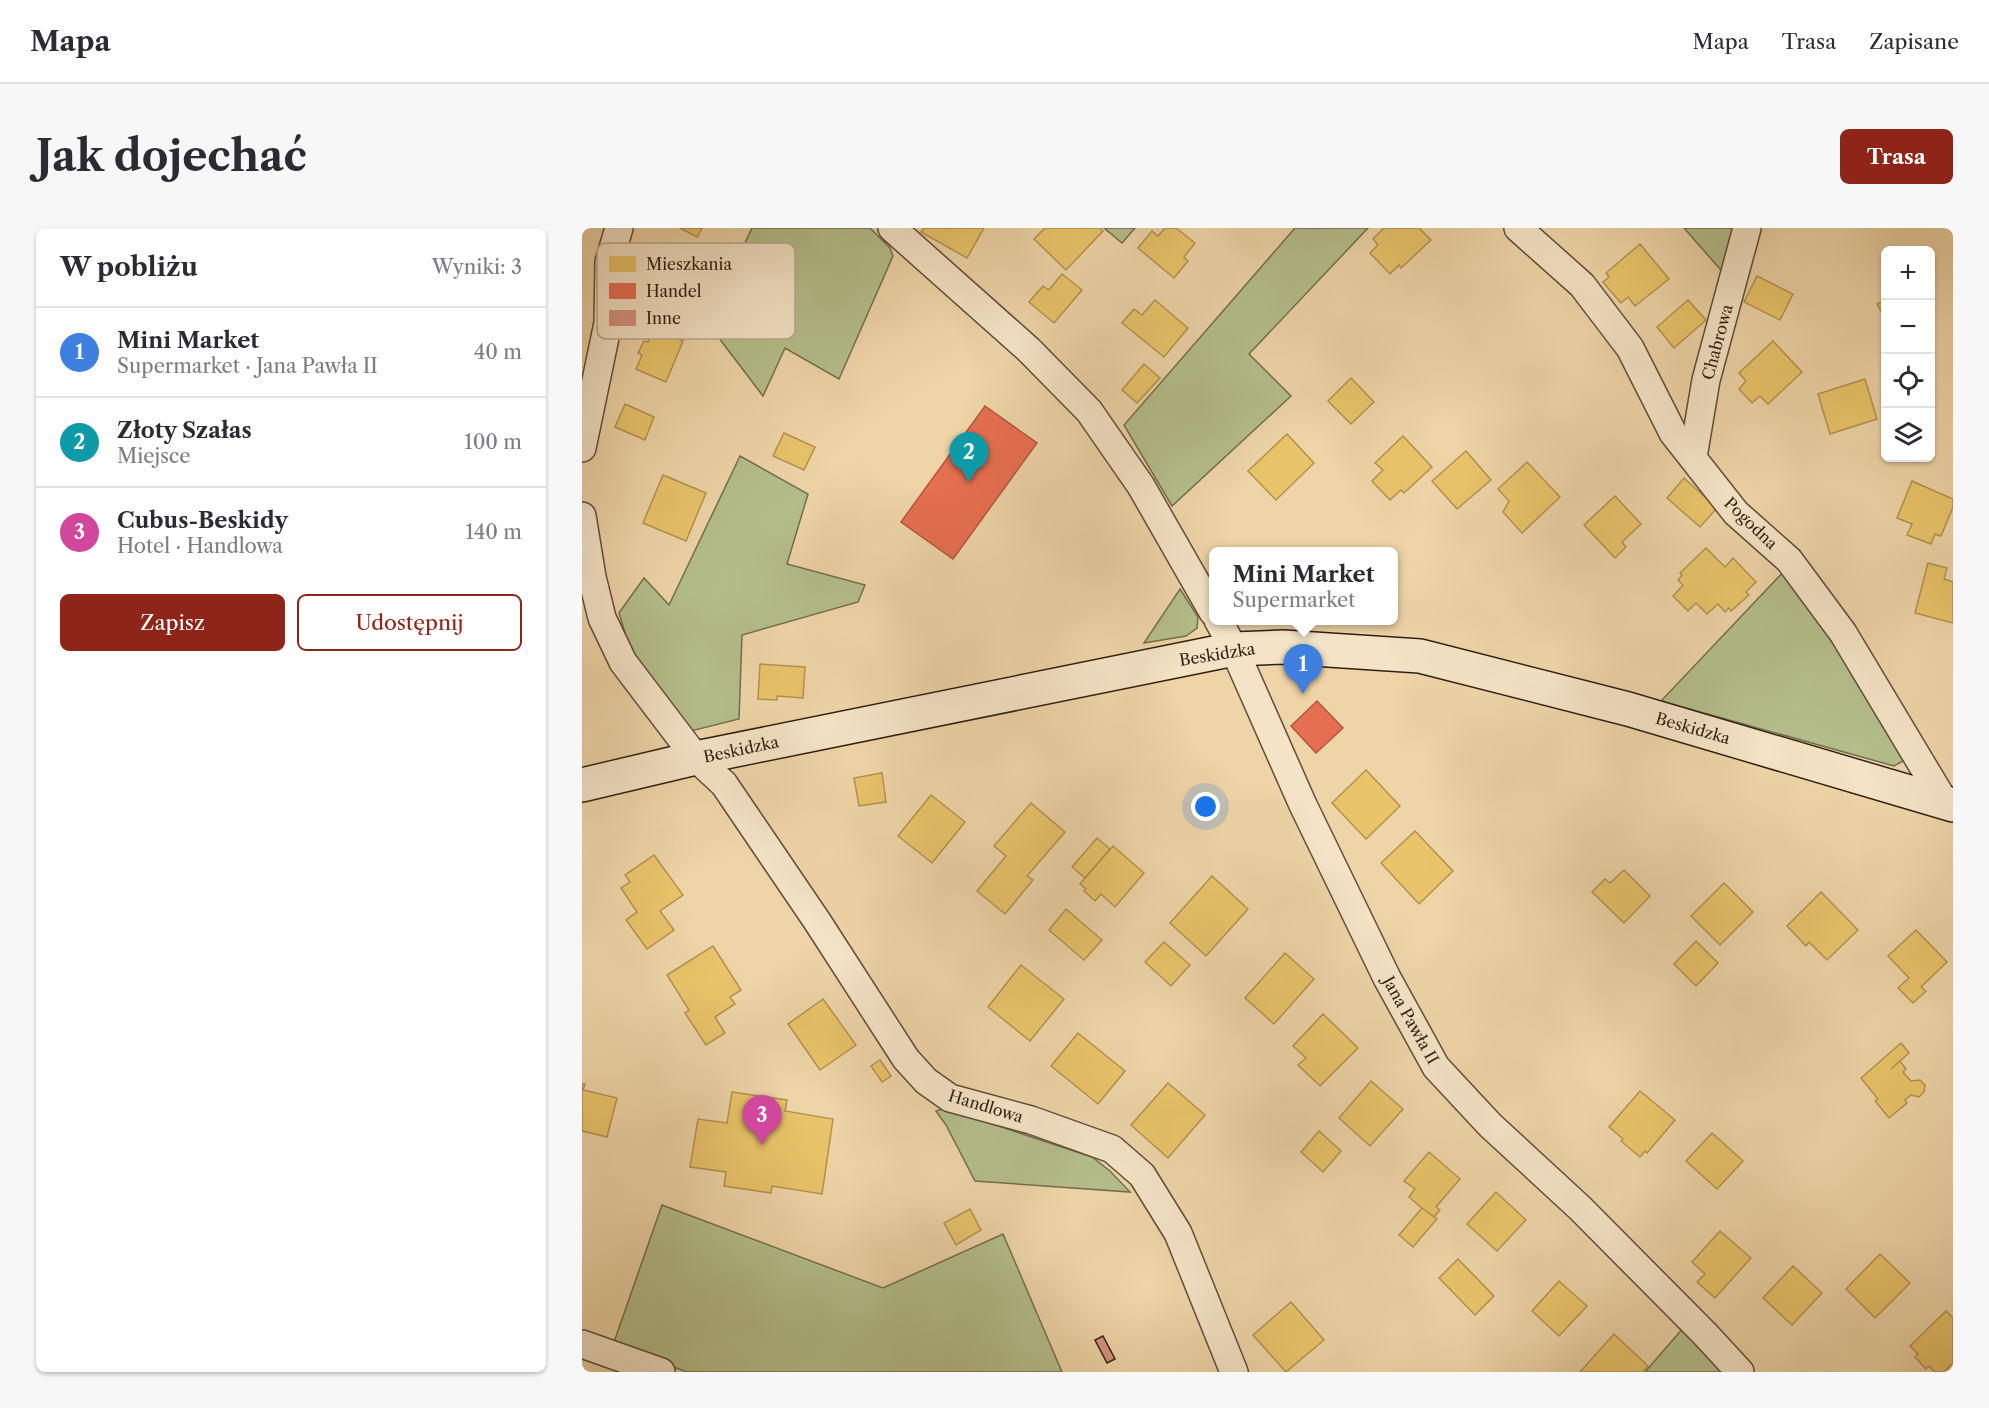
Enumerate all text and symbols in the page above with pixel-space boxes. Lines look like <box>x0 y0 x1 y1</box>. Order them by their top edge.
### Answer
text: Mapa <box>30 24 111 58</box>
text: Mapa <box>1693 29 1749 54</box>
text: Trasa <box>1782 29 1836 54</box>
text: Zapisane <box>1869 29 1959 54</box>
button: Trasa <box>1840 129 1953 184</box>
text: Jak dojechać <box>36 130 307 182</box>
legend <box>597 243 795 339</box>
map controls <box>1881 246 1935 462</box>
button: + <box>1881 246 1935 300</box>
text: W pobliżu <box>60 251 198 283</box>
text: Mieszkania <box>646 254 732 274</box>
text: Wyniki: 3 <box>432 255 522 279</box>
text: Handel <box>646 281 702 301</box>
button: − <box>1881 300 1935 354</box>
street label: Chabrowa <box>1697 301 1737 382</box>
text: Inne <box>646 308 681 328</box>
text: Mini Market <box>117 327 259 354</box>
text: 1 <box>75 340 84 364</box>
text: 40 m <box>474 340 522 364</box>
text: Supermarket · Jana Pawła II <box>117 354 378 378</box>
button: locate <box>1881 354 1935 408</box>
button: layers <box>1881 408 1935 462</box>
text: Złoty Szałas <box>117 417 252 444</box>
text: 2 <box>74 430 85 454</box>
text: 100 m <box>464 430 522 454</box>
pin: 2 <box>950 432 988 482</box>
text: Miejsce <box>117 444 191 468</box>
street label: Pogodna <box>1720 493 1782 554</box>
text: Cubus-Beskidy <box>117 507 288 534</box>
text: 3 <box>74 520 85 544</box>
text: 140 m <box>465 520 522 544</box>
text: Hotel · Handlowa <box>117 534 283 558</box>
popup <box>1209 547 1398 625</box>
text: Mini Market <box>1232 561 1375 588</box>
text: Supermarket <box>1232 588 1355 612</box>
button: Zapisz <box>60 594 285 651</box>
button: Udostępnij <box>297 594 522 651</box>
street label: Beskidzka <box>1178 638 1257 670</box>
pin: 1 <box>1284 644 1322 694</box>
street label: Beskidzka <box>1653 708 1733 748</box>
street label: Beskidzka <box>701 731 781 767</box>
your location <box>1191 792 1220 821</box>
street label: Jana Pawła II <box>1377 970 1443 1067</box>
street label: Handlowa <box>946 1085 1026 1127</box>
pin: 3 <box>742 1096 782 1145</box>

